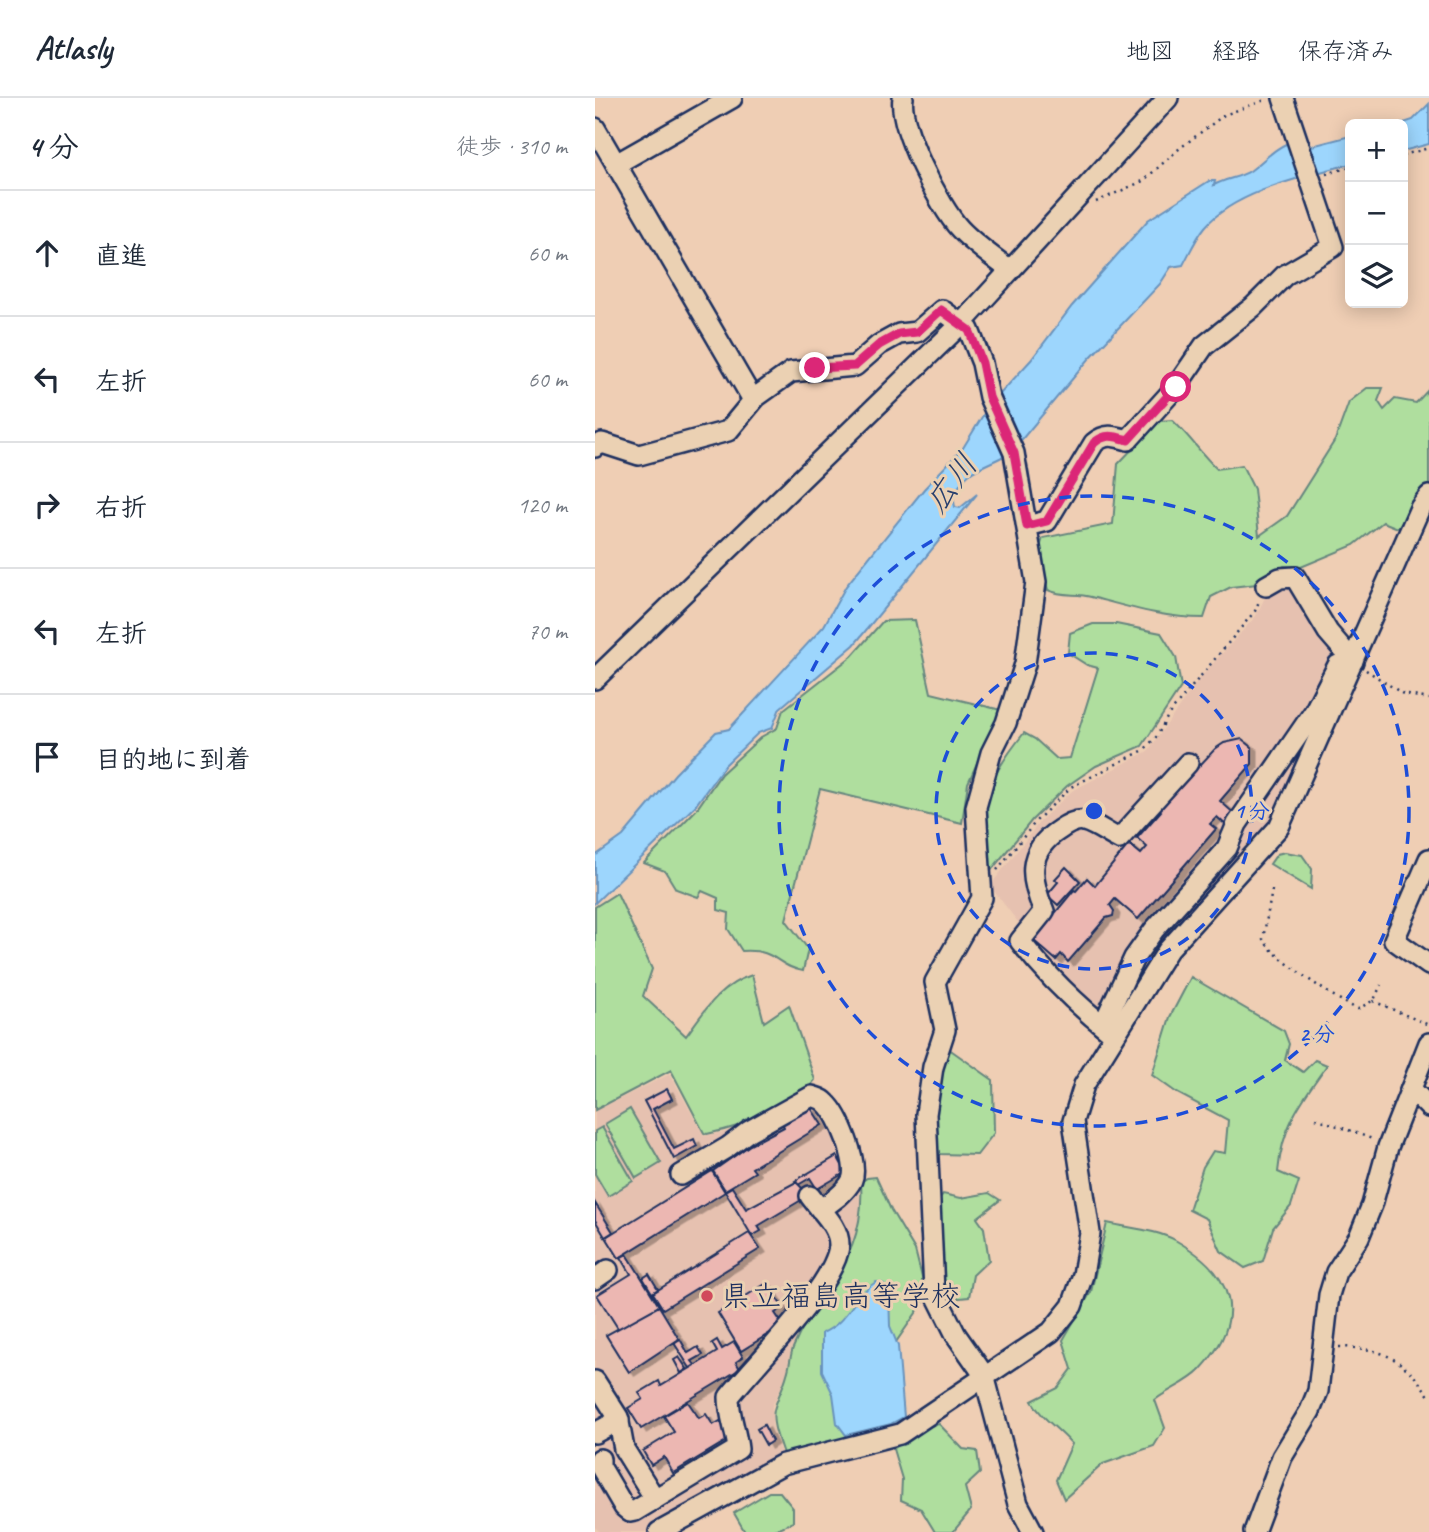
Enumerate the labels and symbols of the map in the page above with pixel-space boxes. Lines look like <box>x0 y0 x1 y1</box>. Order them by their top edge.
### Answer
route end <box>799 352 830 383</box>
route start <box>1160 371 1191 402</box>
water label: 広川 <box>915 445 987 521</box>
text: 1 分 <box>1234 798 1270 824</box>
centre of rings <box>1082 799 1106 823</box>
text: 2 分 <box>1299 1021 1335 1047</box>
place label: 県立福島高等学校 <box>721 1277 961 1315</box>
marker: 県立福島高等学校 <box>699 1288 715 1304</box>

